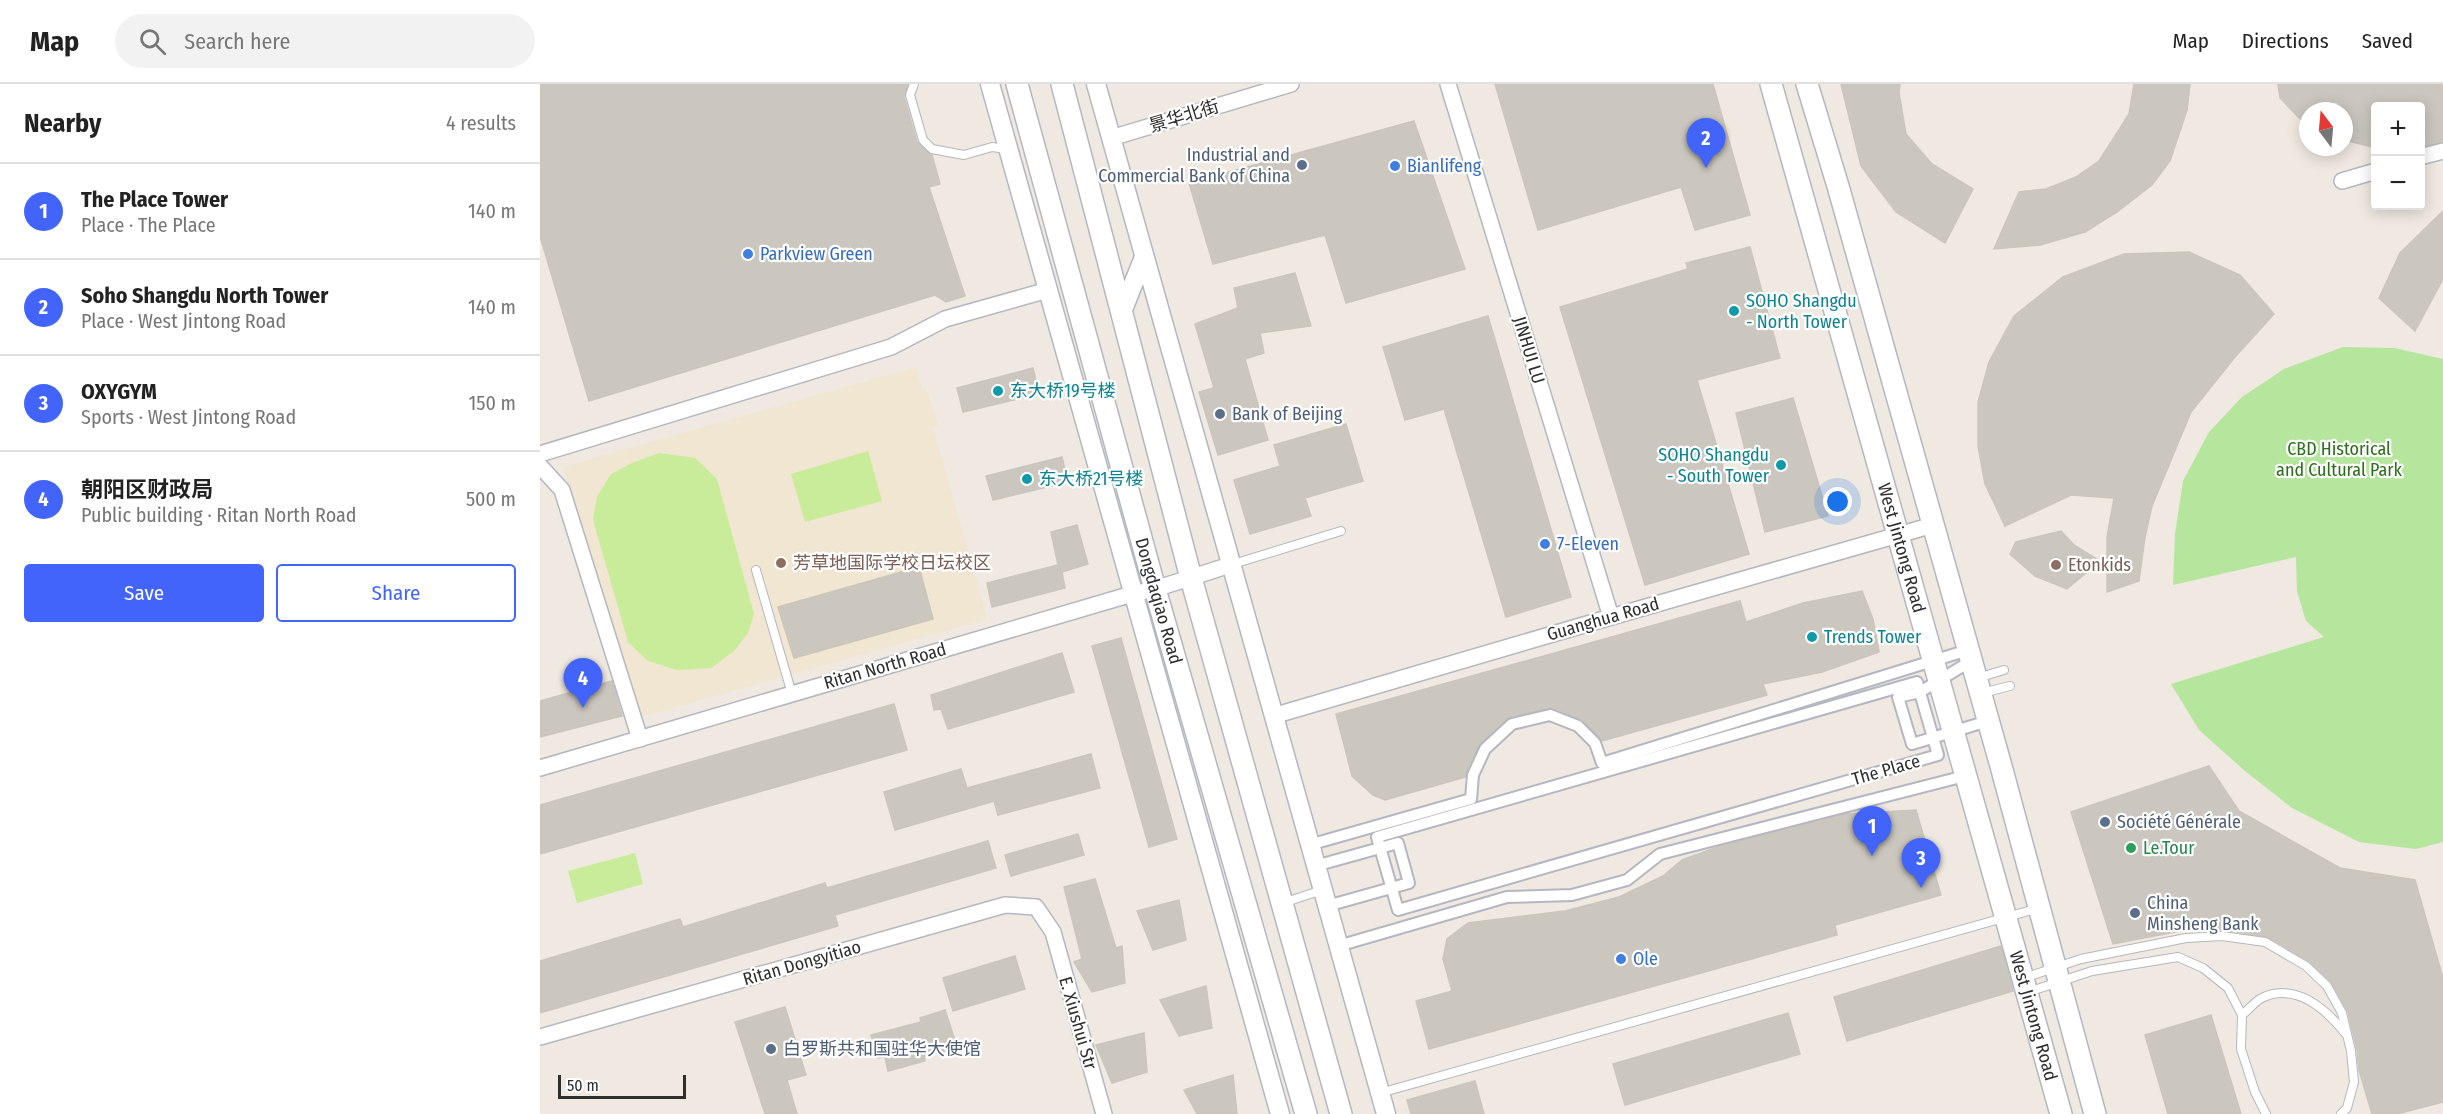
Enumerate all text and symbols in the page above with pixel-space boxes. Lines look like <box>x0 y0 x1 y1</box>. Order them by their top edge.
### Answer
search box <box>115 14 535 68</box>
text: Map <box>30 25 79 58</box>
icon: search <box>136 25 169 58</box>
text: Search here <box>184 28 290 55</box>
text: Map <box>2172 28 2209 54</box>
text: Directions <box>2242 28 2329 54</box>
text: Saved <box>2362 28 2413 54</box>
street label: 景华北街 <box>1146 95 1222 137</box>
north arrow <box>2299 102 2353 156</box>
map controls <box>2371 102 2425 210</box>
button: + <box>2371 102 2425 156</box>
text: Nearby <box>24 108 101 139</box>
text: 4 results <box>446 111 516 135</box>
pin: 2 <box>1686 118 1726 168</box>
place label: Industrial and Commercial Bank of China <box>1098 144 1290 187</box>
place label: Bianlifeng <box>1407 155 1482 177</box>
button: − <box>2371 156 2425 210</box>
marker: Industrial and Commercial Bank of China <box>1295 158 1309 172</box>
marker: Bianlifeng <box>1388 159 1402 173</box>
text: The Place Tower <box>81 186 228 213</box>
text: 1 <box>39 199 48 223</box>
text: 140 m <box>468 199 516 223</box>
text: Place · The Place <box>81 213 216 237</box>
place label: Parkview Green <box>760 243 873 265</box>
marker: Parkview Green <box>741 247 755 261</box>
text: Soho Shangdu North Tower <box>81 282 328 309</box>
place label: SOHO Shangdu - North Tower <box>1746 290 1857 333</box>
text: 2 <box>39 295 48 319</box>
text: 140 m <box>468 295 516 319</box>
marker: SOHO Shangdu - North Tower <box>1727 304 1741 318</box>
text: Place · West Jintong Road <box>81 309 286 333</box>
street label: JINHUI LU <box>1508 314 1550 386</box>
text: OXYGYM <box>81 378 157 405</box>
place label: 东大桥19号楼 <box>1010 380 1116 402</box>
marker: 东大桥19号楼 <box>991 384 1005 398</box>
text: 3 <box>39 391 48 415</box>
text: 150 m <box>469 391 516 415</box>
place label: Bank of Beijing <box>1232 403 1343 425</box>
text: Sports · West Jintong Road <box>81 405 296 429</box>
marker: Bank of Beijing <box>1213 407 1227 421</box>
park label: CBD Historical and Cultural Park <box>2276 438 2403 481</box>
place label: SOHO Shangdu - South Tower <box>1658 444 1770 487</box>
marker: SOHO Shangdu - South Tower <box>1774 458 1788 472</box>
place label: 东大桥21号楼 <box>1039 468 1144 490</box>
marker: 东大桥21号楼 <box>1020 472 1034 486</box>
text: 朝阳区财政局 <box>81 476 213 503</box>
street label: West Jintong Road <box>1873 481 1930 615</box>
text: 4 <box>38 487 49 511</box>
text: 500 m <box>466 487 516 511</box>
your location <box>1823 487 1852 516</box>
text: Public building · Ritan North Road <box>81 503 357 527</box>
place label: 7-Eleven <box>1557 533 1619 555</box>
street label: Dongdaqiao Road <box>1131 535 1187 667</box>
marker: 7-Eleven <box>1538 537 1552 551</box>
place label: 芳草地国际学校日坛校区 <box>793 552 991 574</box>
place label: Etonkids <box>2068 554 2131 576</box>
marker: 芳草地国际学校日坛校区 <box>774 556 788 570</box>
marker: Etonkids <box>2049 558 2063 572</box>
button: Save <box>24 564 264 622</box>
button: Share <box>276 564 516 622</box>
street label: Guanghua Road <box>1544 592 1662 646</box>
place label: Trends Tower <box>1824 626 1922 648</box>
marker: Trends Tower <box>1805 630 1819 644</box>
street label: Ritan North Road <box>821 638 949 694</box>
pin: 4 <box>564 658 603 708</box>
street label: The Place <box>1849 750 1923 790</box>
pin: 1 <box>1852 806 1892 856</box>
place label: Société Générale <box>2117 811 2241 833</box>
marker: Société Générale <box>2098 815 2112 829</box>
place label: Le.Tour <box>2143 837 2195 859</box>
pin: 3 <box>1902 838 1940 888</box>
marker: Le.Tour <box>2124 841 2138 855</box>
place label: China Minsheng Bank <box>2147 892 2259 935</box>
marker: China Minsheng Bank <box>2128 906 2142 920</box>
street label: Ritan Dongyitiao <box>740 936 864 990</box>
place label: Ole <box>1633 948 1658 970</box>
street label: West Jintong Road <box>2005 948 2062 1083</box>
marker: Ole <box>1614 952 1628 966</box>
street label: E. Xiushui Str <box>1054 974 1102 1073</box>
place label: 白罗斯共和国驻华大使馆 <box>783 1038 981 1060</box>
marker: 白罗斯共和国驻华大使馆 <box>764 1042 778 1056</box>
scale bar <box>558 1072 686 1100</box>
text: 50 m <box>567 1076 599 1095</box>

